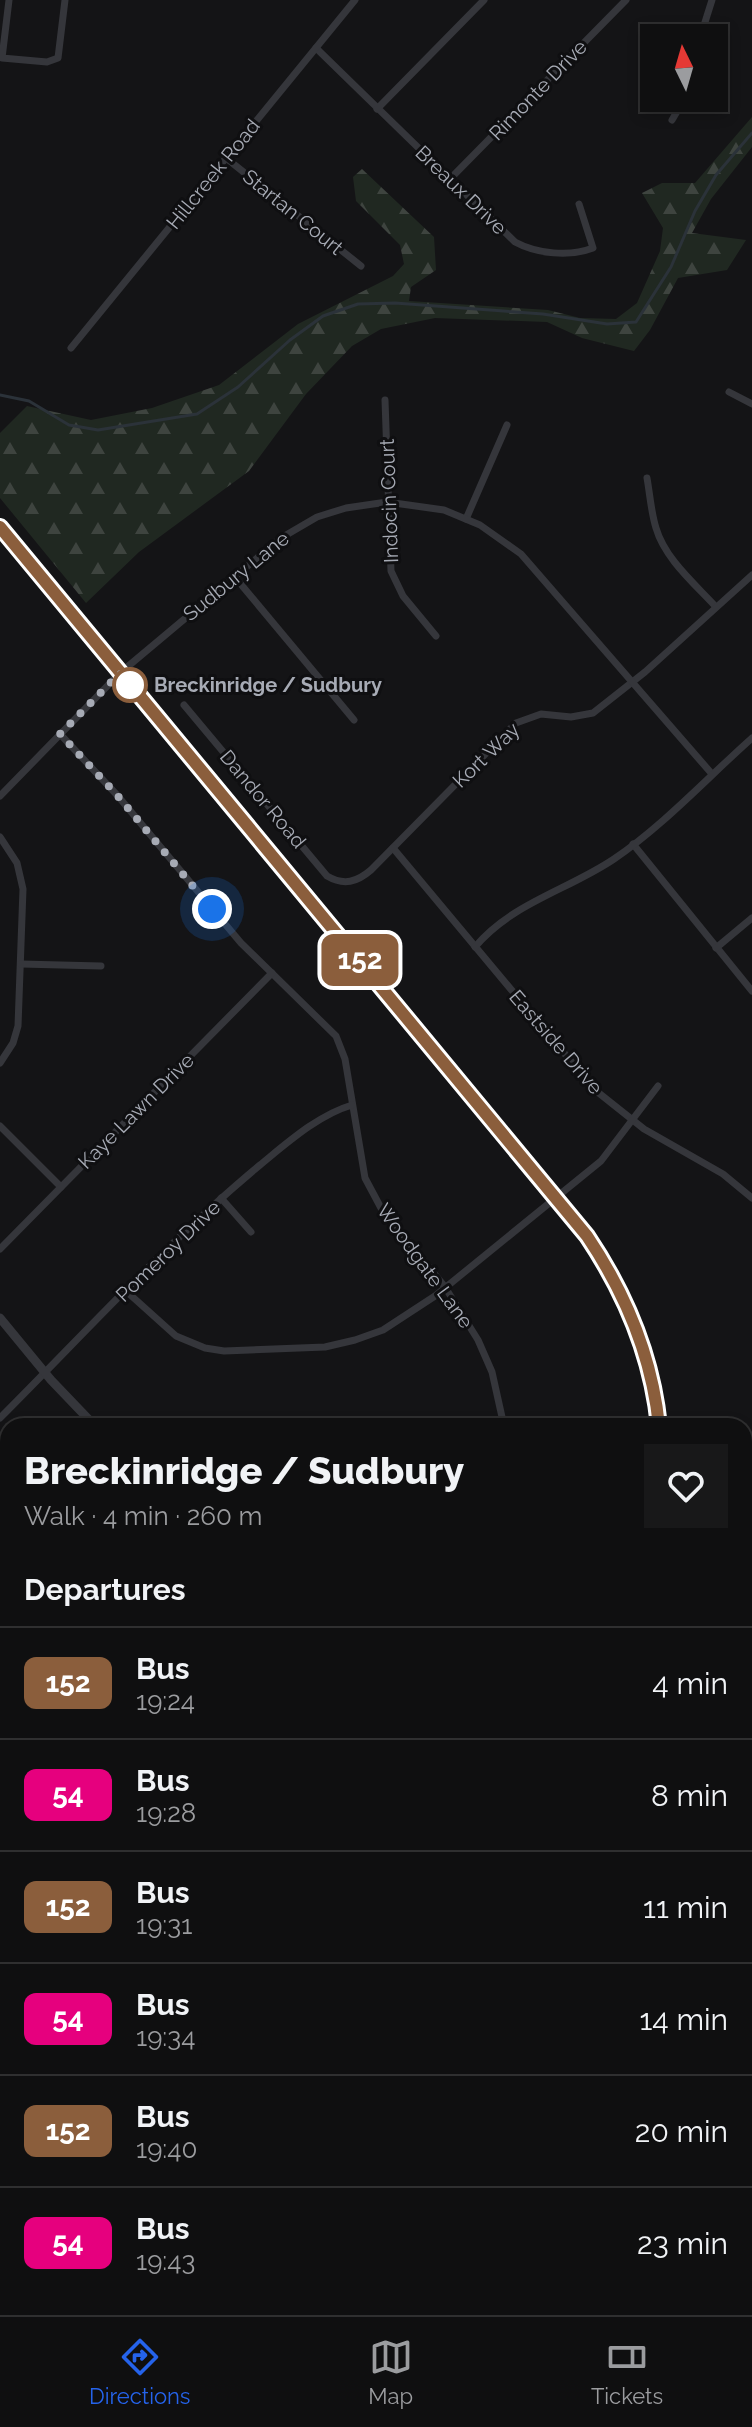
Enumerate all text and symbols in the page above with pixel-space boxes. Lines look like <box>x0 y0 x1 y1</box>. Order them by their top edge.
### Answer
north arrow <box>640 24 728 112</box>
map controls <box>640 24 728 112</box>
street label: Rimonte Drive <box>484 35 592 145</box>
street label: Hillcreek Road <box>161 114 265 234</box>
street label: Breaux Drive <box>410 141 512 240</box>
street label: Startan Court <box>238 164 348 260</box>
street label: Indocin Court <box>375 438 403 564</box>
street label: Sudbury Lane <box>178 526 294 626</box>
marker: Breckinridge / Sudbury <box>113 668 147 702</box>
place label: Breckinridge / Sudbury <box>154 673 382 697</box>
street label: Kort Way <box>448 717 524 793</box>
street label: Dandor Road <box>215 745 311 853</box>
your location <box>192 889 232 929</box>
line badge: 152 <box>314 934 406 986</box>
text: 152 <box>337 943 383 976</box>
street label: Eastside Drive <box>504 985 608 1099</box>
street label: Kaye Lawn Drive <box>73 1048 199 1174</box>
street label: Pomeroy Drive <box>111 1195 225 1307</box>
street label: Woodgate Lane <box>372 1199 478 1333</box>
button: heart <box>644 1444 728 1528</box>
text: Breckinridge / Sudbury <box>24 1448 464 1493</box>
text: Walk · 4 min · 260 m <box>24 1501 262 1531</box>
text: Departures <box>24 1572 186 1607</box>
text: Bus <box>136 1651 190 1686</box>
text: 152 <box>45 1666 91 1699</box>
text: 4 min <box>652 1666 728 1701</box>
text: 19:24 <box>136 1686 195 1716</box>
text: Bus <box>136 1763 190 1798</box>
text: 54 <box>52 1778 84 1811</box>
text: 8 min <box>651 1778 728 1813</box>
text: 19:28 <box>136 1798 196 1828</box>
text: Bus <box>136 1875 190 1910</box>
text: 152 <box>45 1890 91 1923</box>
text: 11 min <box>643 1890 728 1925</box>
text: 19:31 <box>136 1910 192 1940</box>
text: Bus <box>136 1987 190 2022</box>
text: 54 <box>52 2002 84 2035</box>
text: 14 min <box>640 2002 728 2037</box>
text: 19:34 <box>136 2022 195 2052</box>
text: Bus <box>136 2099 190 2134</box>
text: 152 <box>45 2114 91 2147</box>
text: 20 min <box>635 2114 728 2149</box>
text: 19:40 <box>136 2134 197 2164</box>
text: Bus <box>136 2211 190 2246</box>
text: 54 <box>52 2226 84 2259</box>
text: 23 min <box>637 2226 728 2261</box>
text: 19:43 <box>136 2246 195 2276</box>
tab: Directions <box>89 2335 191 2409</box>
tab: Map <box>368 2335 413 2409</box>
tab: Tickets <box>591 2335 663 2409</box>

